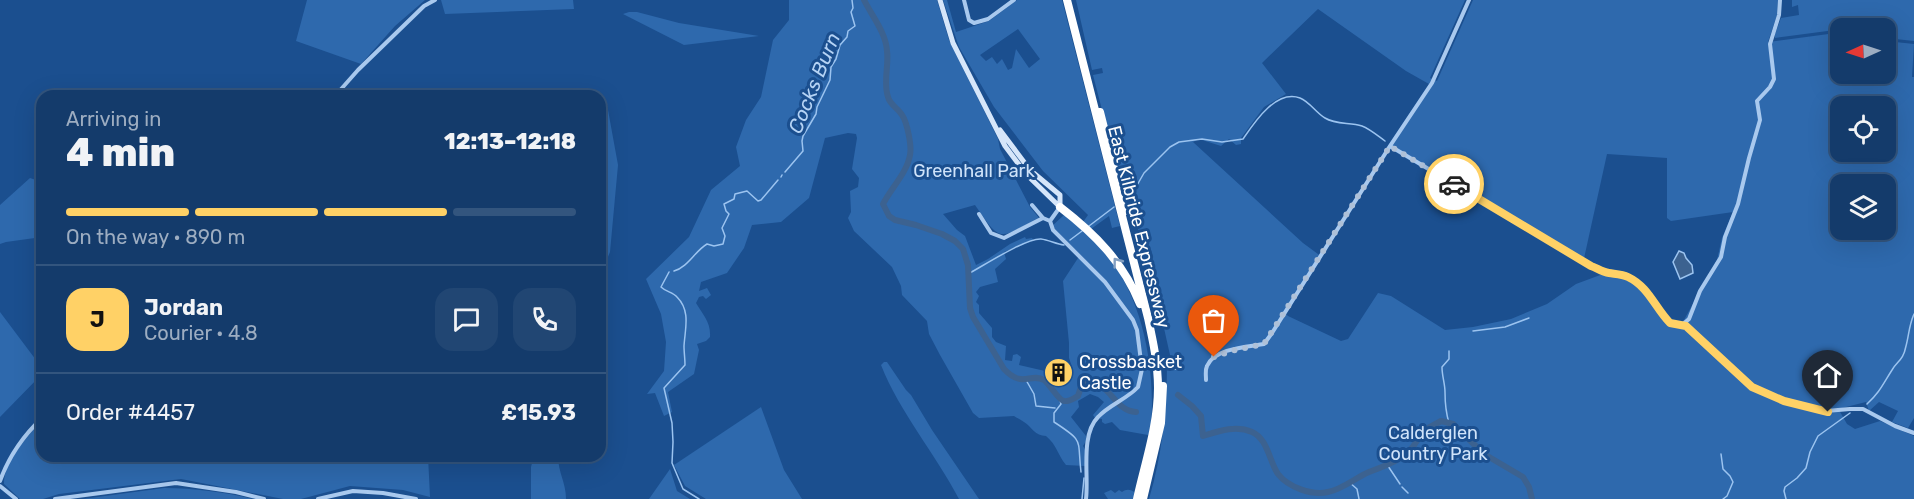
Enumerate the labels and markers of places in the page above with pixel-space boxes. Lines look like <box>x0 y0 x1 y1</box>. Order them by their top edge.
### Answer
pin <box>1188 295 1239 357</box>
pin <box>1802 350 1853 412</box>
place label: Crossbasket Castle <box>1079 351 1182 394</box>
building icon: Crossbasket Castle <box>1042 356 1074 388</box>

